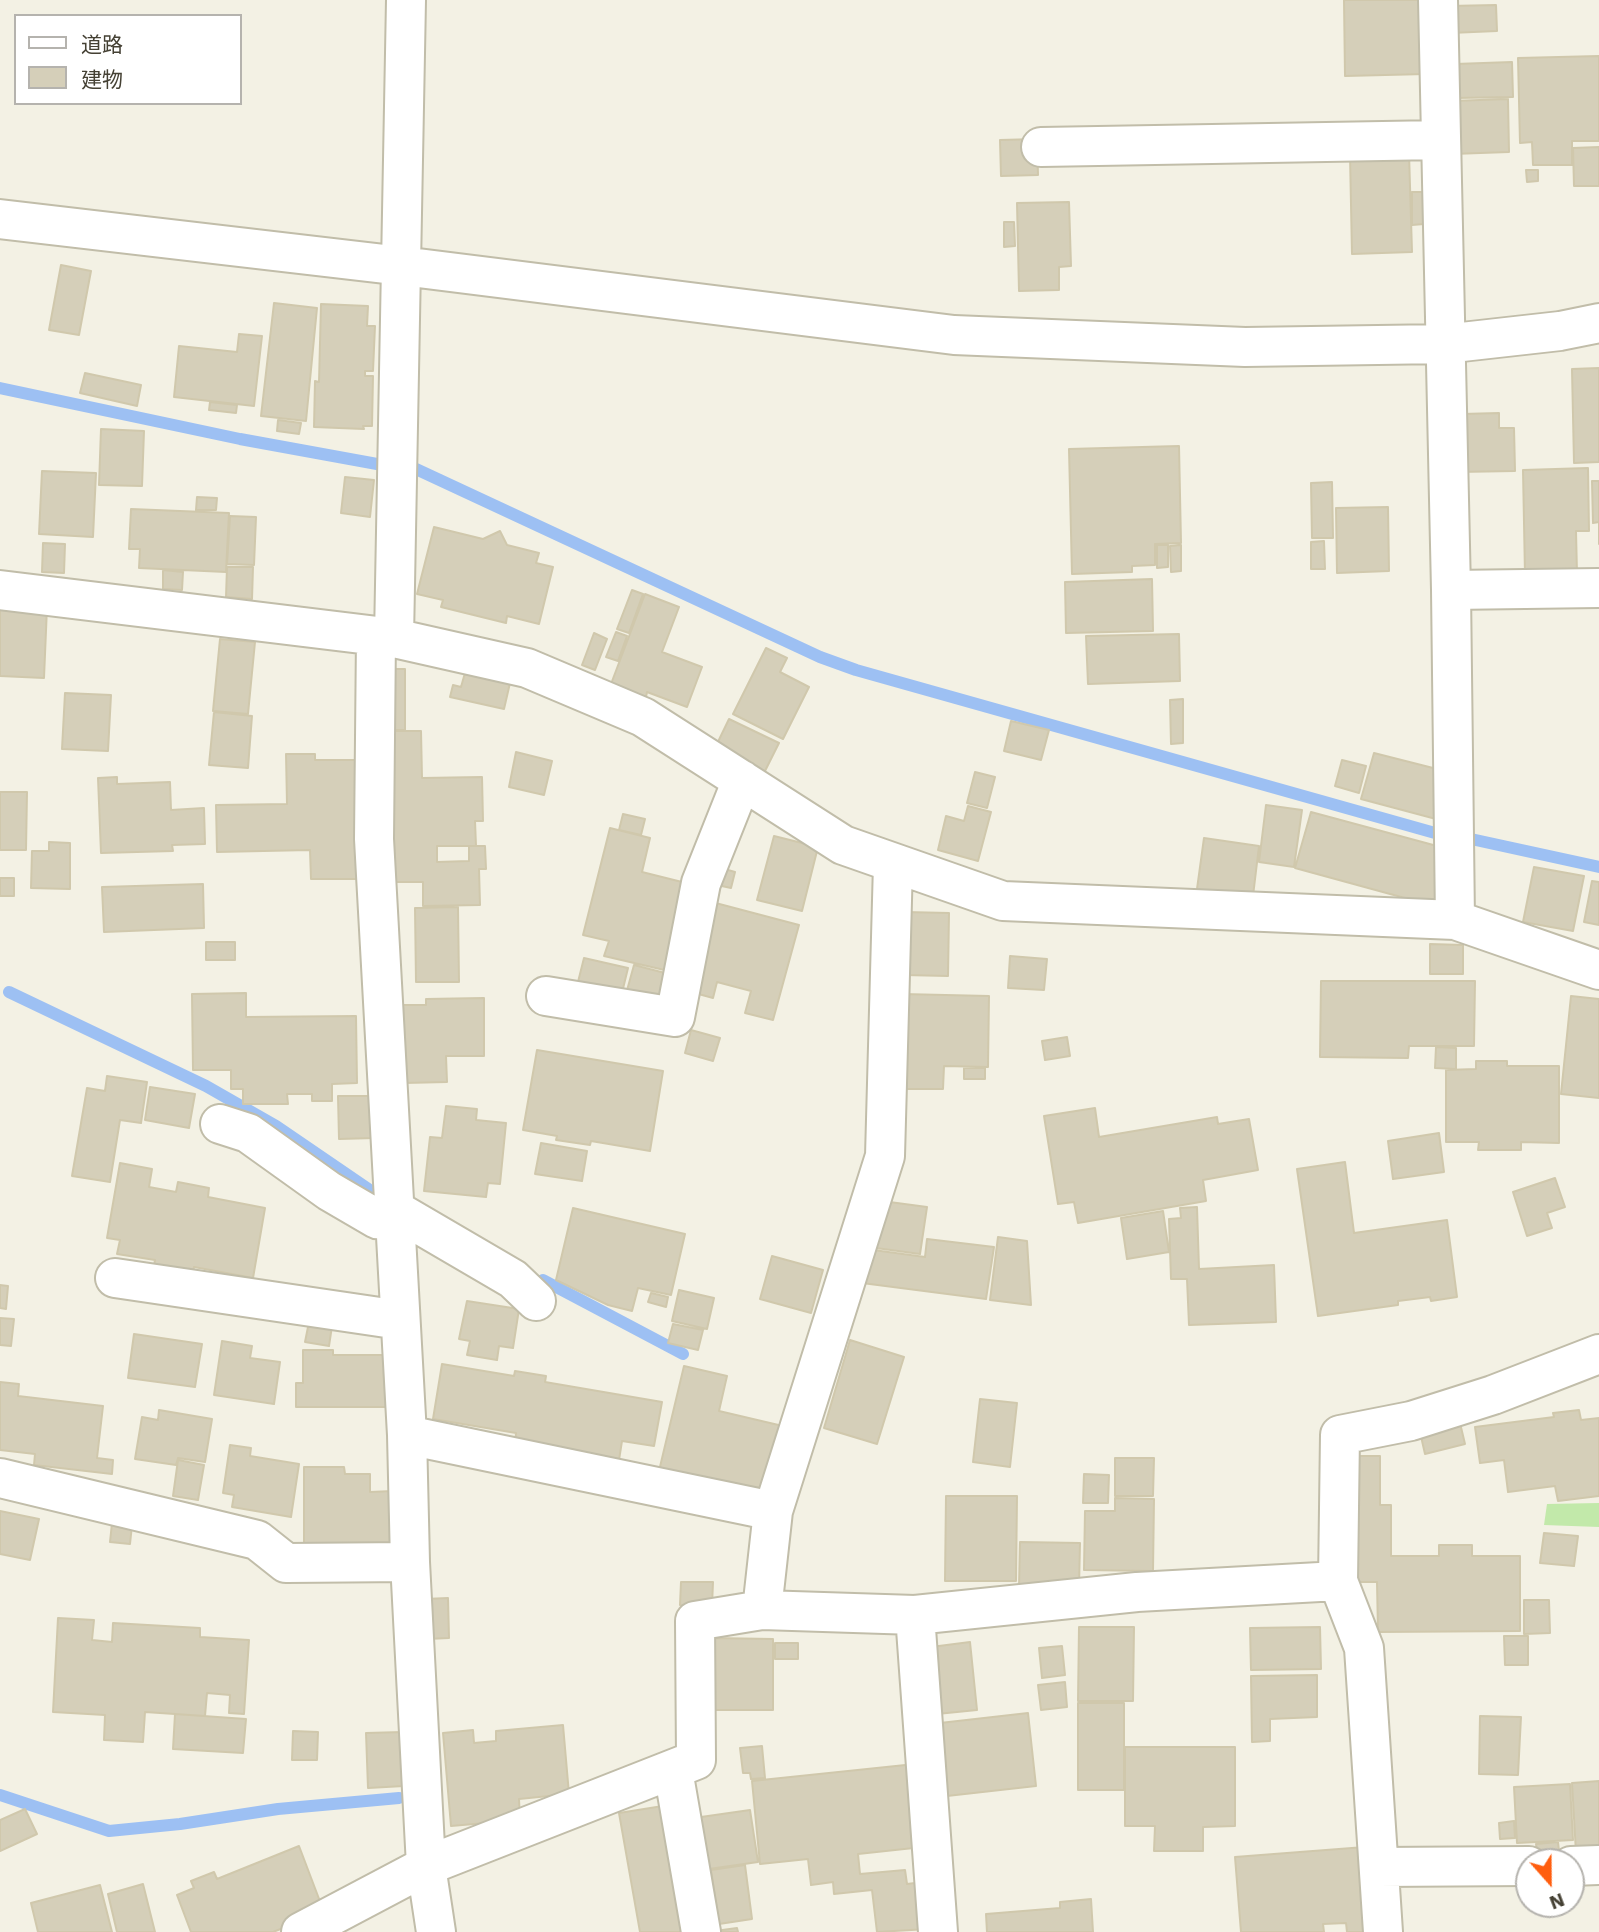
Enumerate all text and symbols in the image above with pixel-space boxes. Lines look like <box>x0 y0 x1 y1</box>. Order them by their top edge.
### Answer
legend <box>14 14 242 105</box>
text: 道路 <box>81 32 123 57</box>
text: 建物 <box>81 67 123 92</box>
north arrow <box>1515 1848 1585 1918</box>
text: N <box>1546 1888 1568 1914</box>

